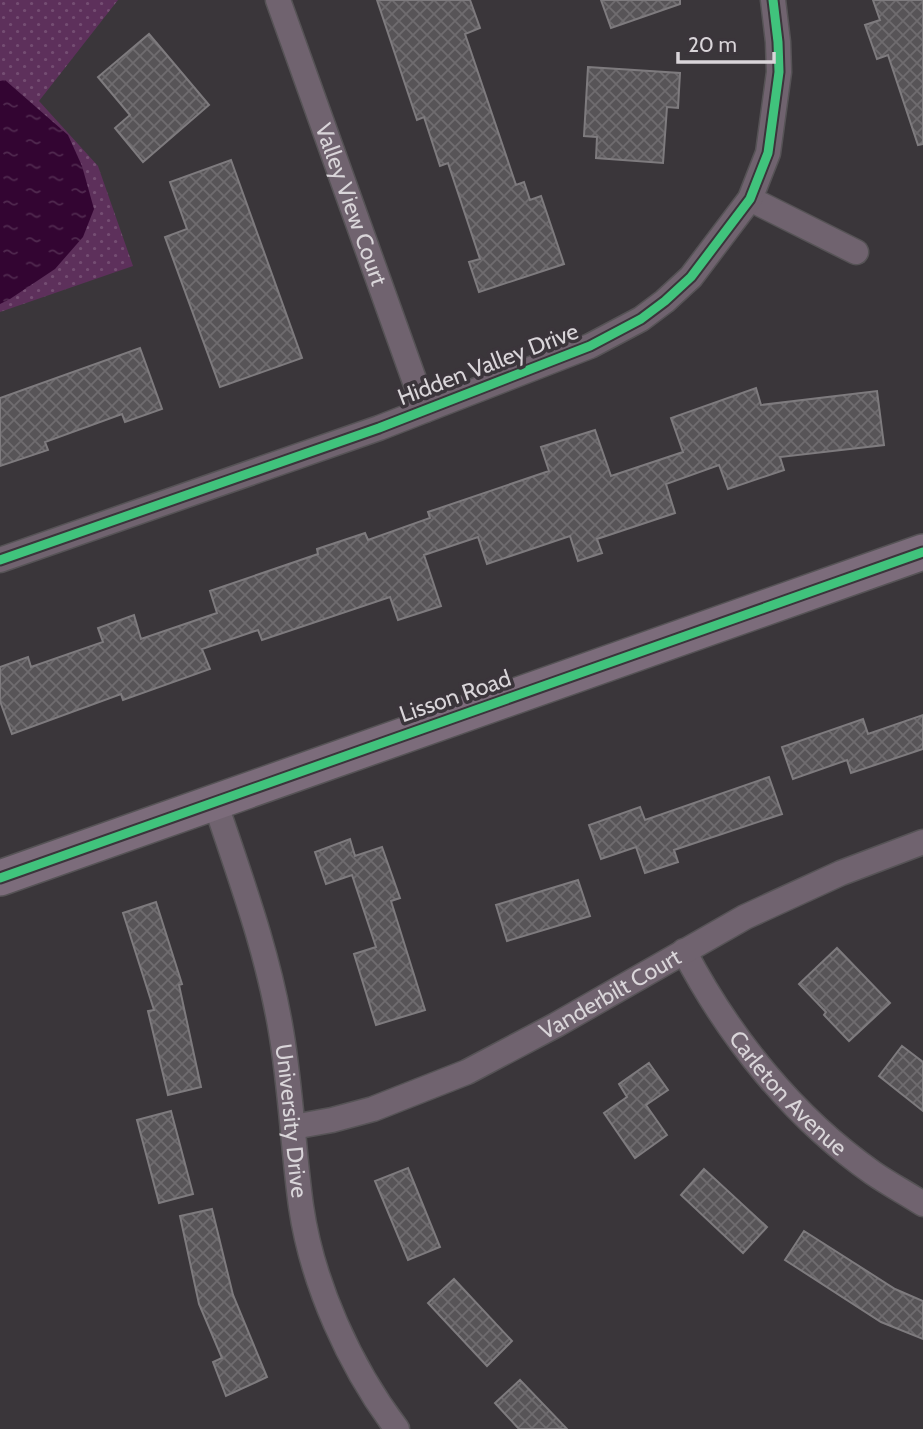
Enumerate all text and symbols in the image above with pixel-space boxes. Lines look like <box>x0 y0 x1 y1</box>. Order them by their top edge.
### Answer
scale bar <box>678 21 774 65</box>
text: 20 m <box>688 32 737 57</box>
street label: Valley View Court <box>309 119 393 290</box>
street label: Hidden Valley Drive <box>394 317 582 411</box>
street label: Lisson Road <box>396 664 514 728</box>
street label: Vanderbilt Court <box>534 943 686 1045</box>
street label: Carleton Avenue <box>723 1025 853 1162</box>
street label: University Drive <box>269 1042 314 1200</box>

